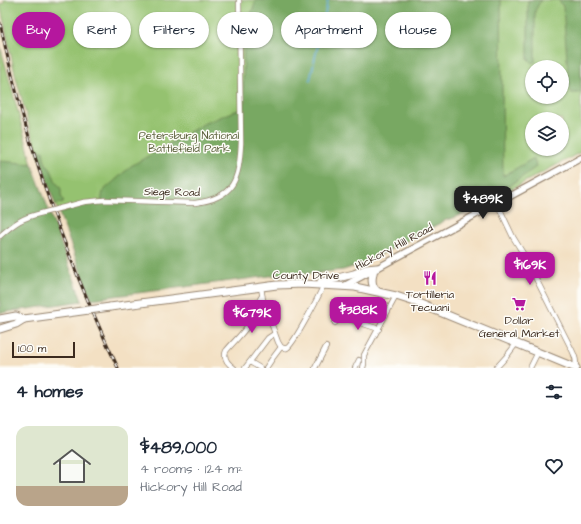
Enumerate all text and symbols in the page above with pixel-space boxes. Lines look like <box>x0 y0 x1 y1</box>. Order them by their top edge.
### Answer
chip: Buy <box>12 12 65 48</box>
chip: Rent <box>73 12 131 48</box>
chip: Filters <box>139 12 209 48</box>
chip: New <box>217 12 273 48</box>
chip: Apartment <box>281 12 377 48</box>
chip: House <box>385 12 451 48</box>
map controls <box>525 60 569 156</box>
button: locate <box>525 60 569 104</box>
button: layers <box>525 112 569 156</box>
park label: Petersburg National Battlefield Park <box>139 128 240 156</box>
street label: Siege Road <box>144 184 200 201</box>
pin: $489K <box>455 186 511 220</box>
text: $489K <box>463 190 503 208</box>
street label: Hickory Hill Road <box>352 220 436 275</box>
pin: $169K <box>502 252 558 286</box>
text: $169K <box>514 256 546 274</box>
street label: County Drive <box>273 268 339 284</box>
restaurant icon: Tortilleria Tecuani <box>422 270 438 286</box>
place label: Tortilleria Tecuani <box>406 287 454 315</box>
supermarket icon: Dollar General Market <box>511 296 527 312</box>
pin: $388K <box>330 297 386 331</box>
pin: $679K <box>224 300 280 334</box>
text: $388K <box>339 301 377 319</box>
text: $679K <box>233 304 271 322</box>
place label: Dollar General Market <box>479 313 560 341</box>
scale bar <box>12 340 75 359</box>
text: 100 m <box>18 341 46 356</box>
text: 4 homes <box>16 380 83 404</box>
icon: filters <box>543 381 565 403</box>
text: $489,000 <box>140 436 217 460</box>
icon: home <box>48 442 96 490</box>
icon: heart <box>543 455 565 477</box>
text: 4 rooms · 124 m² <box>140 460 243 478</box>
text: Hickory Hill Road <box>140 478 242 496</box>

